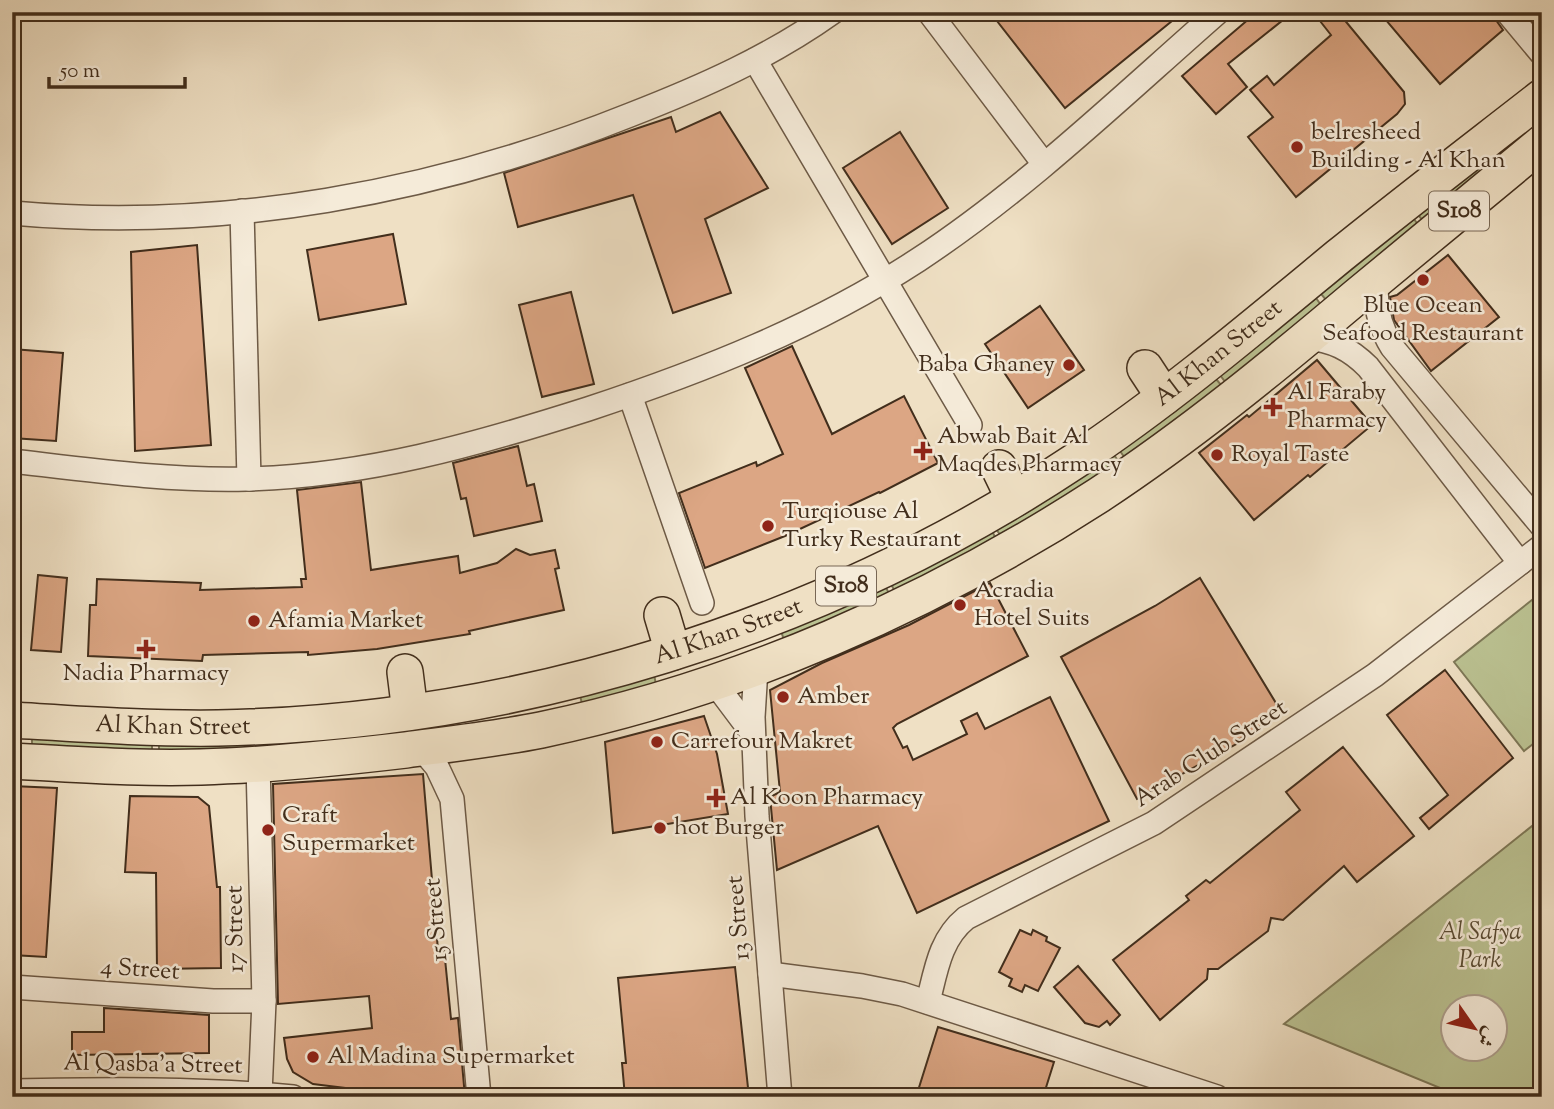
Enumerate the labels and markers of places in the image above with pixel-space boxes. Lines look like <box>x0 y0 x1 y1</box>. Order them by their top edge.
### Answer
place label: belresheed Building - Al Khan <box>1311 116 1506 178</box>
marker: belresheed Building - Al Khan <box>1289 139 1305 155</box>
marker: Blue Ocean Seafood Restaurant <box>1415 272 1431 288</box>
place label: Blue Ocean Seafood Restaurant <box>1322 289 1524 351</box>
place label: Baba Ghaney <box>918 348 1055 382</box>
marker: Baba Ghaney <box>1061 357 1077 373</box>
place label: Al Faraby Pharmacy <box>1287 376 1387 438</box>
marker: Al Faraby Pharmacy <box>1265 399 1281 415</box>
place label: Abwab Bait Al Maqdes Pharmacy <box>937 420 1122 482</box>
place label: Royal Taste <box>1231 438 1349 472</box>
marker: Abwab Bait Al Maqdes Pharmacy <box>915 443 931 459</box>
marker: Royal Taste <box>1209 447 1225 463</box>
place label: Turqiouse Al Turky Restaurant <box>782 495 961 557</box>
marker: Turqiouse Al Turky Restaurant <box>760 518 776 534</box>
place label: Acradia Hotel Suits <box>974 574 1090 636</box>
marker: Acradia Hotel Suits <box>952 597 968 613</box>
place label: Afamia Market <box>268 604 423 638</box>
marker: Afamia Market <box>246 613 262 629</box>
marker: Nadia Pharmacy <box>138 641 154 657</box>
place label: Nadia Pharmacy <box>63 657 229 691</box>
place label: Amber <box>797 680 869 714</box>
marker: Amber <box>775 689 791 705</box>
place label: Carrefour Makret <box>671 725 853 759</box>
marker: Carrefour Makret <box>649 734 665 750</box>
place label: Al Koon Pharmacy <box>730 781 923 815</box>
marker: Al Koon Pharmacy <box>708 790 724 806</box>
place label: Craft Supermarket <box>282 799 415 861</box>
place label: hot Burger <box>674 811 784 845</box>
marker: hot Burger <box>652 820 668 836</box>
marker: Craft Supermarket <box>260 822 276 838</box>
place label: Al Madina Supermarket <box>327 1040 575 1074</box>
marker: Al Madina Supermarket <box>305 1049 321 1065</box>

